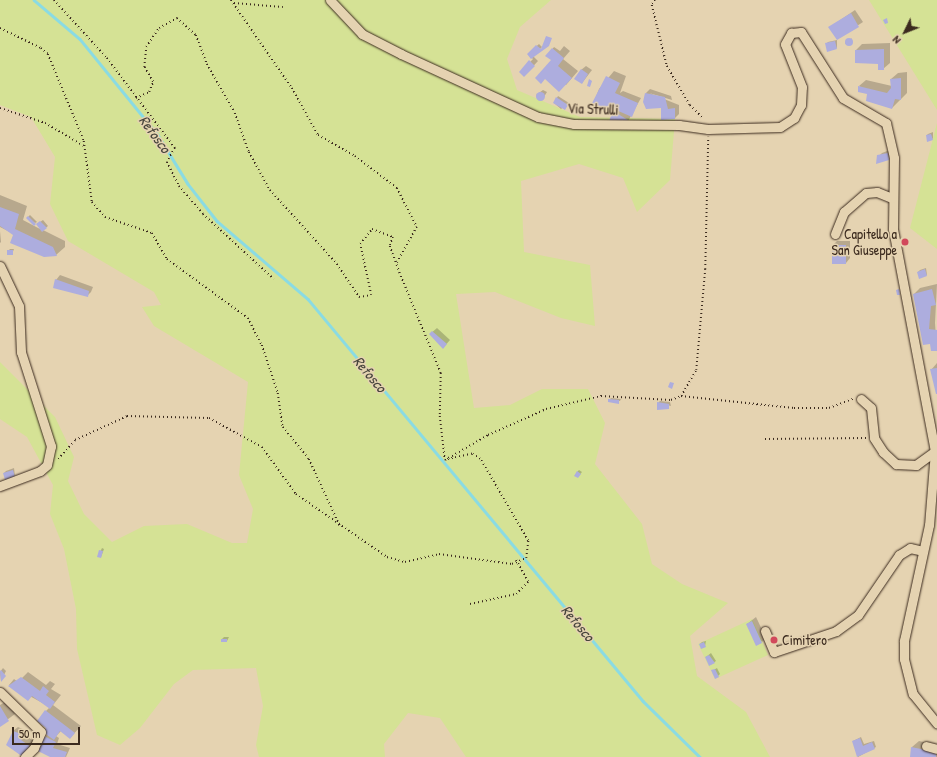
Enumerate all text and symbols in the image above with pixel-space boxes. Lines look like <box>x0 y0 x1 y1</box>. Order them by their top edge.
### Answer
north arrow <box>885 12 925 52</box>
text: N <box>889 33 903 47</box>
street label: Via Strulli <box>567 100 619 118</box>
water label: Refosco <box>135 112 175 156</box>
place label: Capitello a San Giuseppe <box>832 226 897 258</box>
marker: Capitello a San Giuseppe <box>900 237 910 247</box>
water label: Refosco <box>350 352 390 396</box>
water label: Refosco <box>558 601 598 645</box>
place label: Cimitero <box>782 632 827 648</box>
marker: Cimitero <box>769 635 779 645</box>
scale bar <box>14 719 82 745</box>
text: 50 m <box>19 725 40 742</box>

